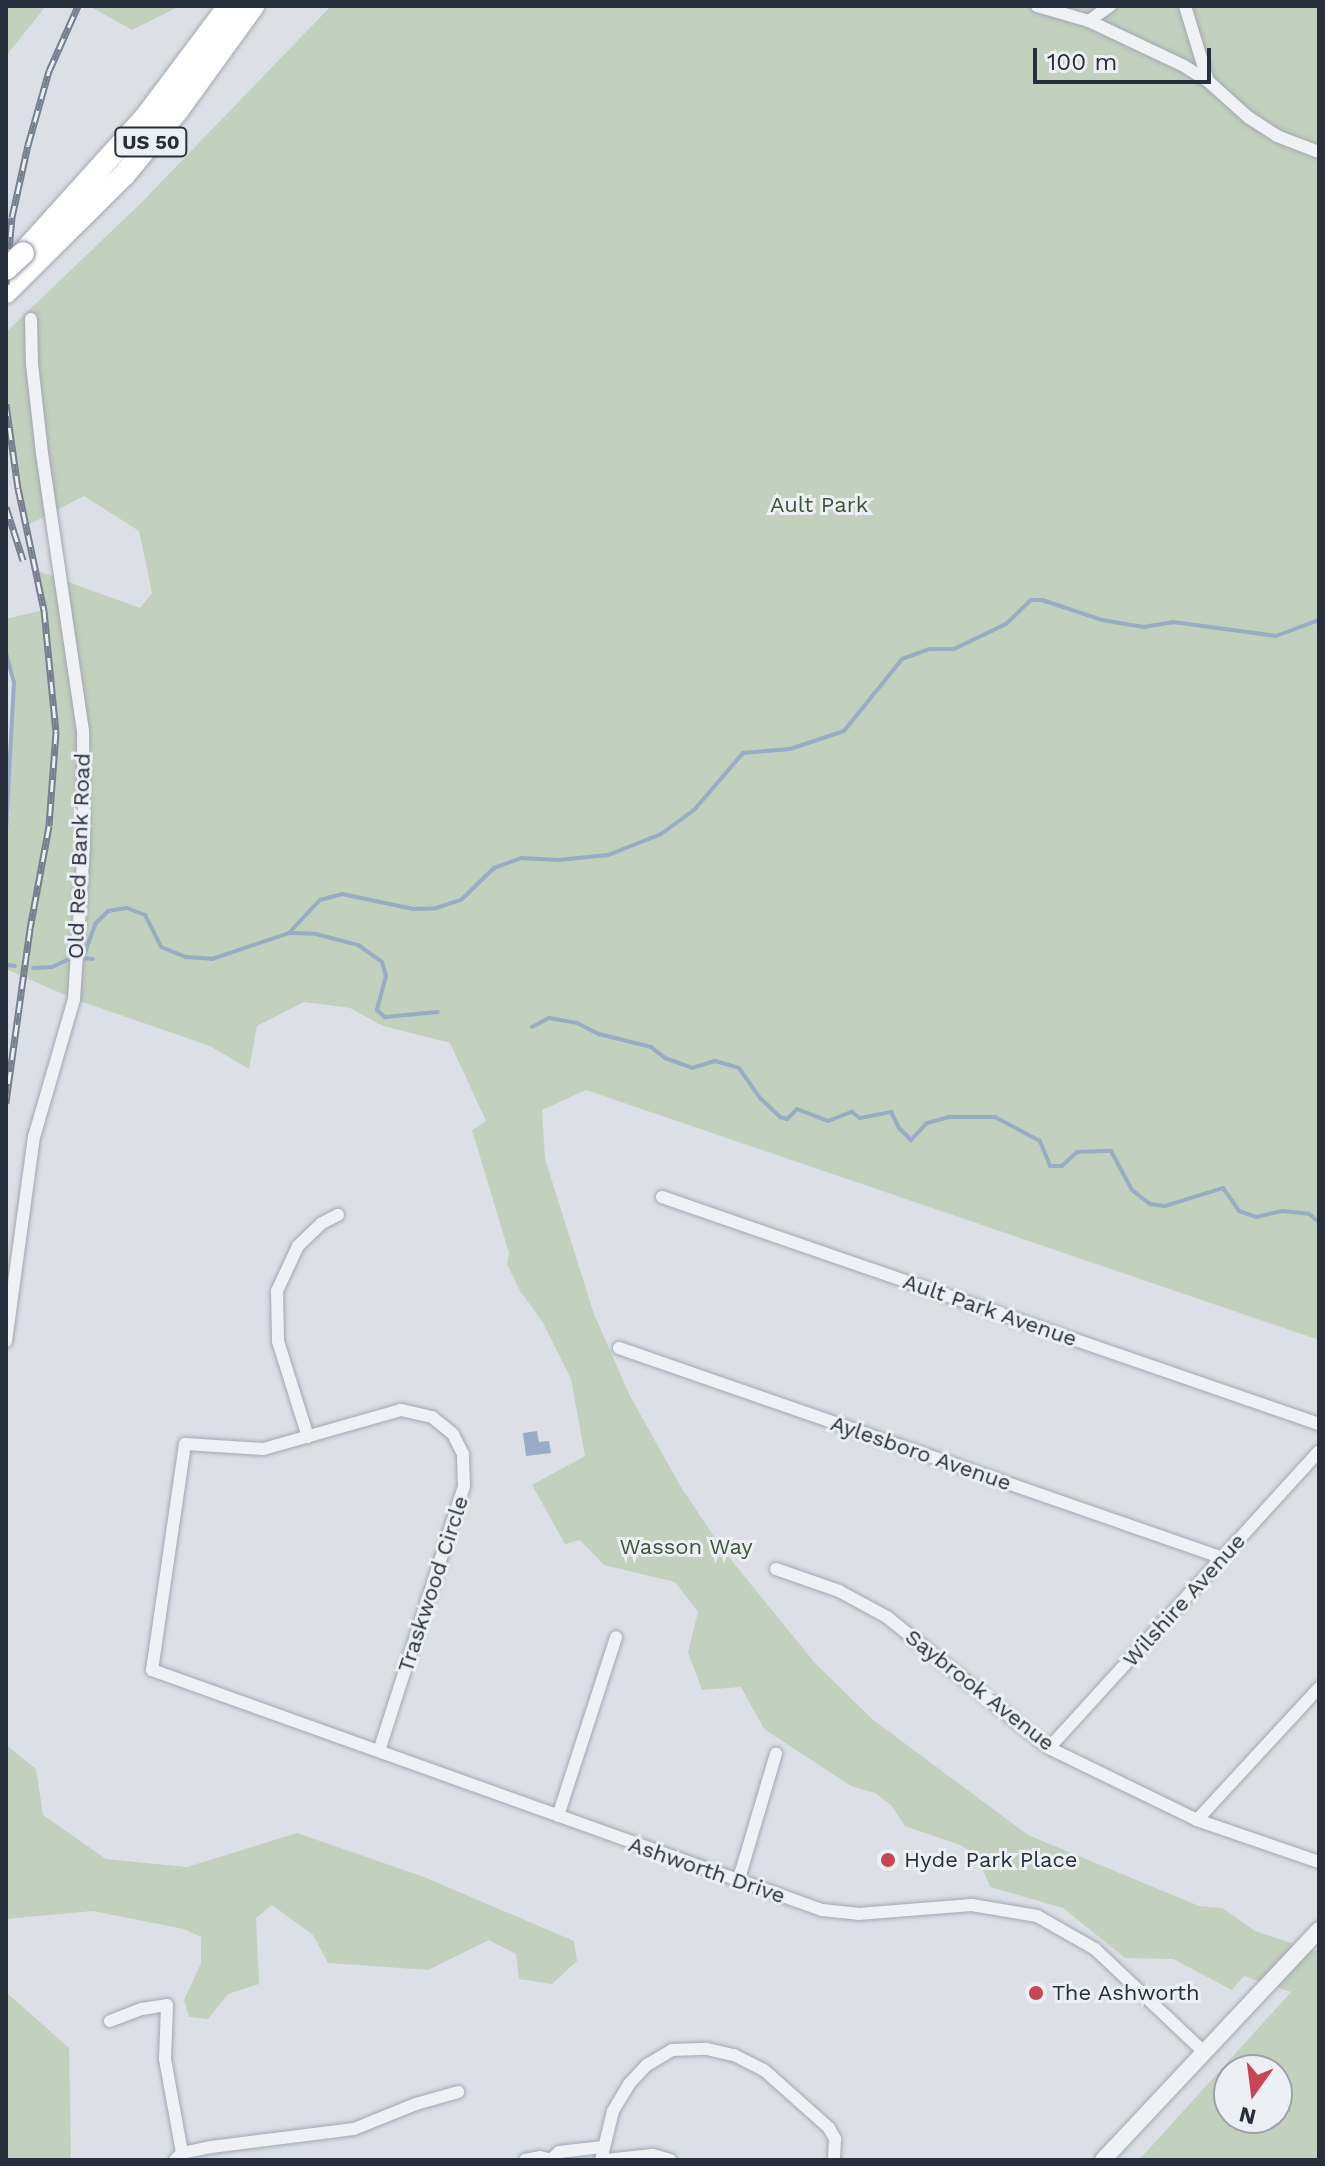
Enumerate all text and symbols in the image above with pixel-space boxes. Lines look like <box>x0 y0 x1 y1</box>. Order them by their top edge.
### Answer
scale bar <box>1037 32 1215 82</box>
text: 100 m <box>1047 48 1117 76</box>
road number: US 50 <box>113 126 189 158</box>
park label: Ault Park <box>770 492 868 518</box>
street label: Old Red Bank Road <box>62 752 96 960</box>
street label: Ault Park Avenue <box>899 1268 1081 1352</box>
street label: Aylesboro Avenue <box>827 1410 1015 1496</box>
street label: Traskwood Circle <box>392 1492 474 1676</box>
street label: Wilshire Avenue <box>1117 1527 1251 1673</box>
park label: Wasson Way <box>619 1534 753 1560</box>
street label: Saybrook Avenue <box>900 1623 1060 1757</box>
street label: Ashworth Drive <box>625 1831 789 1909</box>
place label: Hyde Park Place <box>904 1847 1078 1873</box>
marker: Hyde Park Place <box>879 1851 897 1869</box>
place label: The Ashworth <box>1052 1980 1200 2006</box>
marker: The Ashworth <box>1027 1984 1045 2002</box>
north arrow <box>1213 2054 1293 2134</box>
text: N <box>1237 2102 1258 2130</box>

